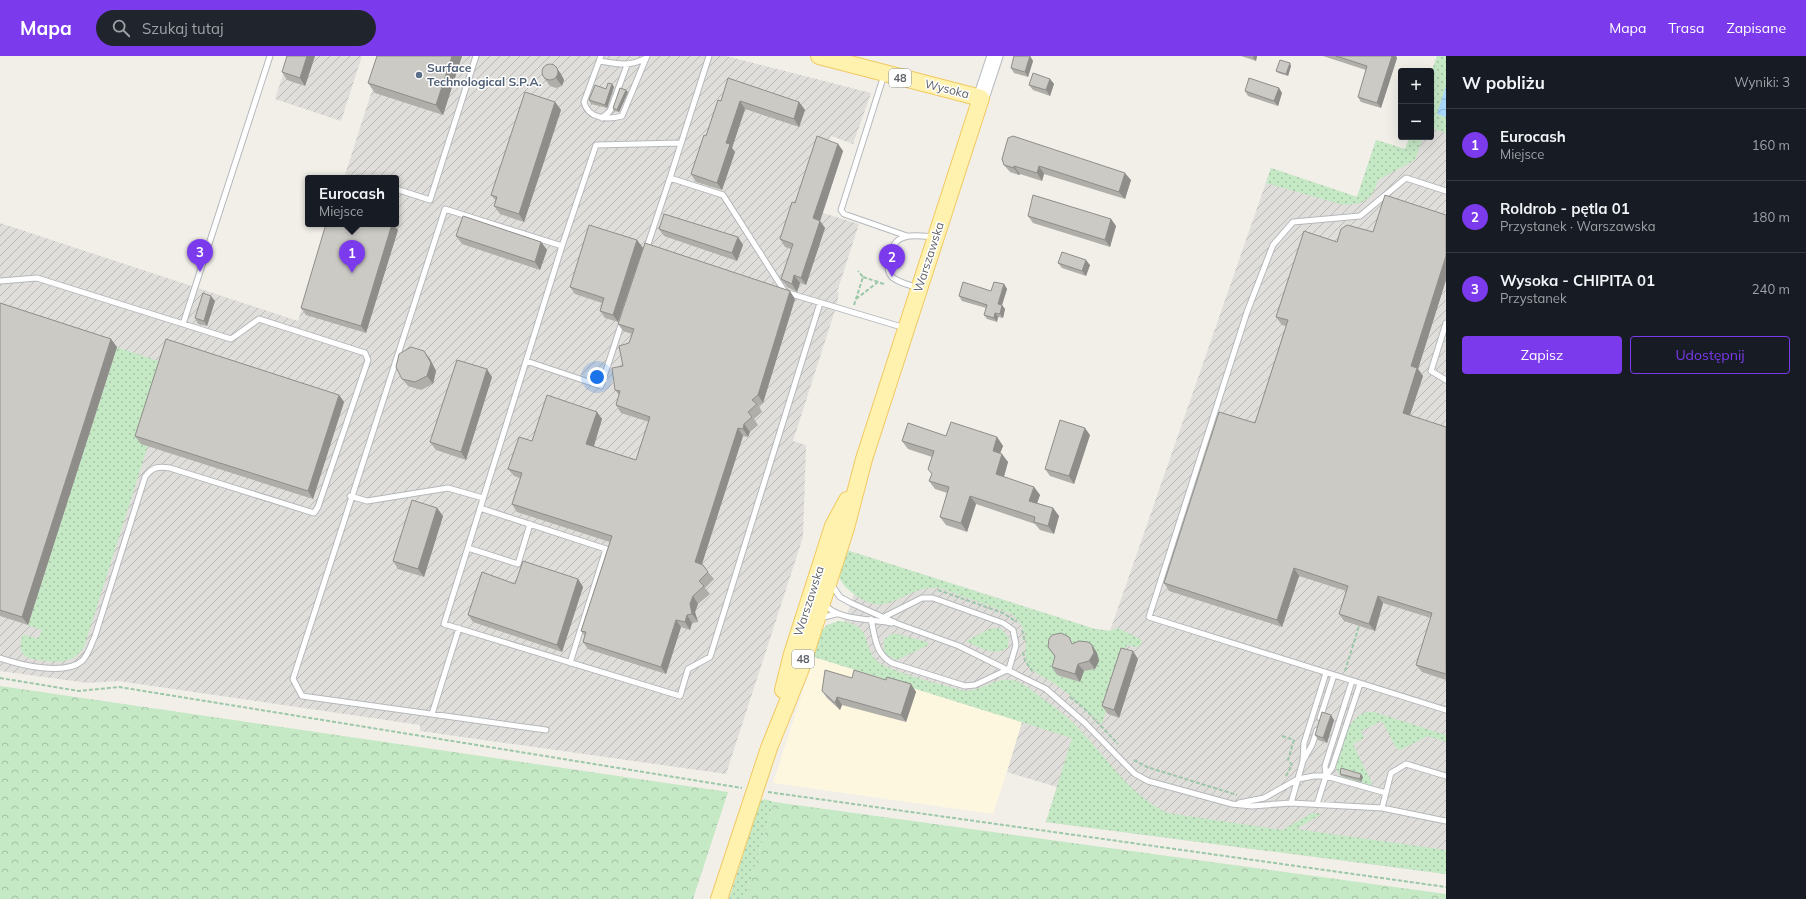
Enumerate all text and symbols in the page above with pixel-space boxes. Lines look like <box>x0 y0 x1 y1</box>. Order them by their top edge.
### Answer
search box <box>96 10 376 46</box>
text: Mapa <box>20 16 72 40</box>
icon: search <box>110 17 132 39</box>
text: Szukaj tutaj <box>142 19 224 38</box>
text: Mapa <box>1609 19 1646 37</box>
text: Trasa <box>1668 19 1705 37</box>
text: Zapisane <box>1727 19 1786 37</box>
place label: Surface Technological S.P.A. <box>427 60 542 89</box>
map controls <box>1398 68 1434 140</box>
button: + <box>1398 68 1434 104</box>
road number: 48 <box>889 69 911 87</box>
marker: Surface Technological S.P.A. <box>414 70 424 80</box>
text: W pobliżu <box>1462 72 1545 93</box>
text: Wyniki: 3 <box>1734 74 1790 90</box>
street label: Wysoka <box>923 76 971 101</box>
button: − <box>1398 104 1434 140</box>
text: Eurocash <box>1500 127 1566 146</box>
text: 1 <box>1471 137 1479 153</box>
text: 160 m <box>1752 137 1790 153</box>
text: Miejsce <box>1500 146 1544 162</box>
popup <box>305 175 399 227</box>
text: Eurocash <box>319 184 385 203</box>
text: Roldrob - pętla 01 <box>1500 199 1630 218</box>
text: Miejsce <box>319 203 363 219</box>
text: 2 <box>1471 209 1479 225</box>
text: 180 m <box>1752 209 1790 225</box>
text: Przystanek · Warszawska <box>1500 218 1655 234</box>
street label: Warszawska <box>910 220 947 294</box>
pin: 3 <box>187 239 213 272</box>
pin: 1 <box>339 240 365 273</box>
pin: 2 <box>879 244 905 277</box>
text: Wysoka - CHIPITA 01 <box>1500 271 1655 290</box>
text: 3 <box>1471 281 1479 297</box>
text: 240 m <box>1752 281 1790 297</box>
text: Przystanek <box>1500 290 1567 306</box>
button: Zapisz <box>1462 336 1622 374</box>
button: Udostępnij <box>1630 336 1790 374</box>
your location <box>587 367 607 387</box>
street label: Warszawska <box>790 564 827 638</box>
road number: 48 <box>792 650 814 668</box>

